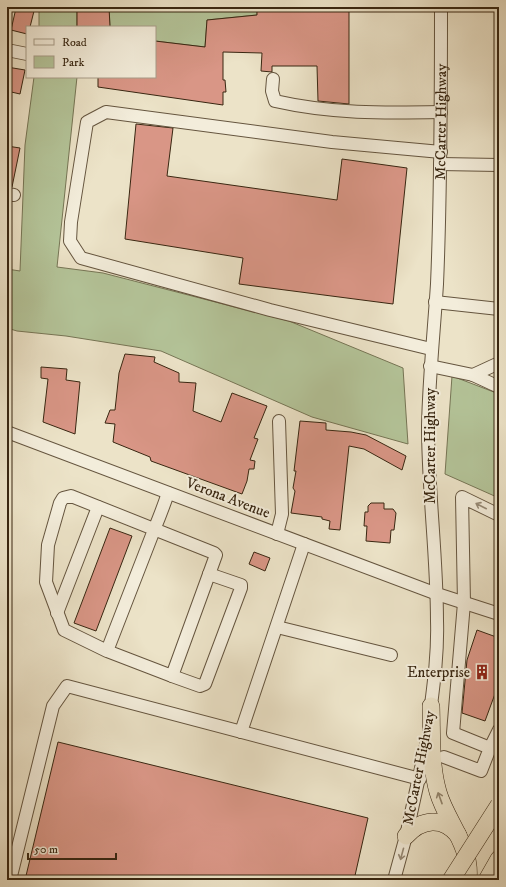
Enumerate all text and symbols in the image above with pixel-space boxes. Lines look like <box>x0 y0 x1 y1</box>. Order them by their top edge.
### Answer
legend <box>26 26 156 78</box>
text: Road <box>62 35 87 50</box>
text: Park <box>62 55 84 70</box>
street label: McCarter Highway <box>431 63 450 180</box>
street label: McCarter Highway <box>421 387 440 504</box>
street label: Verona Avenue <box>182 473 273 523</box>
one-way arrow <box>475 502 487 509</box>
place label: Enterprise <box>407 663 470 682</box>
building icon: Enterprise <box>473 663 491 681</box>
street label: McCarter Highway <box>399 708 440 827</box>
one-way arrow <box>436 793 444 805</box>
scale bar <box>28 835 116 861</box>
text: 50 m <box>34 842 58 857</box>
one-way arrow <box>397 847 405 860</box>

